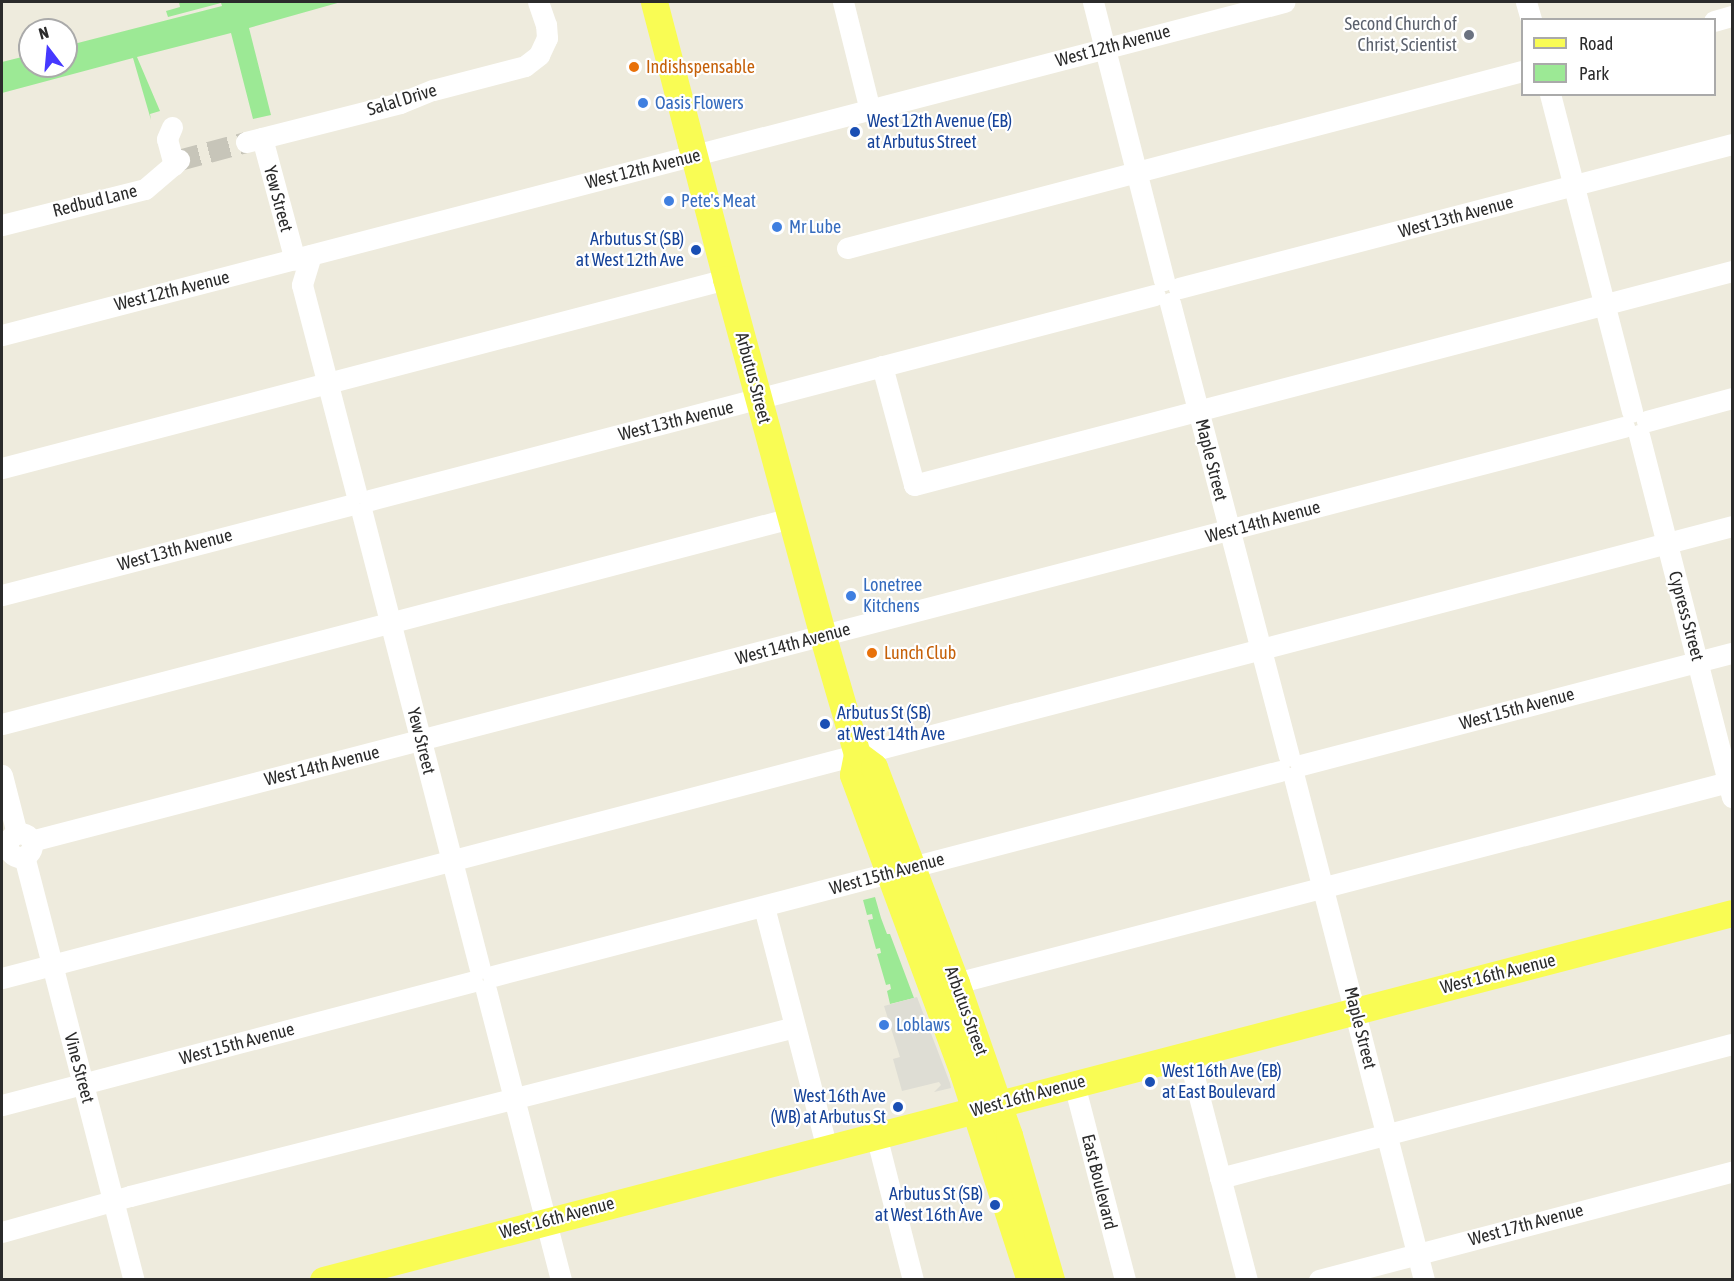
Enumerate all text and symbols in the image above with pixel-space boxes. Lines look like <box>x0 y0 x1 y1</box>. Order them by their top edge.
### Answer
place label: Second Church of Christ, Scientist <box>1344 14 1457 57</box>
north arrow <box>18 18 78 78</box>
legend <box>1521 18 1716 96</box>
street label: West 12th Avenue <box>1053 20 1173 72</box>
text: N <box>37 23 51 43</box>
marker: Second Church of Christ, Scientist <box>1462 28 1476 42</box>
text: Road <box>1579 33 1613 54</box>
place label: Indishspensable <box>646 56 755 78</box>
marker: Indishspensable <box>627 60 641 74</box>
text: Park <box>1579 63 1609 84</box>
street label: Salal Drive <box>365 79 439 121</box>
place label: Oasis Flowers <box>655 92 744 114</box>
marker: Oasis Flowers <box>636 96 650 110</box>
place label: West 12th Avenue (EB) at Arbutus Street <box>867 111 1012 154</box>
marker: West 12th Avenue (EB) at Arbutus Street <box>848 125 862 139</box>
street label: West 12th Avenue <box>583 144 703 194</box>
street label: Yew Street <box>259 164 297 234</box>
street label: Redbud Lane <box>51 180 139 222</box>
place label: Pete's Meat <box>681 190 756 212</box>
street label: West 13th Avenue <box>1396 191 1516 243</box>
marker: Pete's Meat <box>662 194 676 208</box>
place label: Mr Lube <box>789 216 841 238</box>
marker: Mr Lube <box>770 220 784 234</box>
place label: Arbutus St (SB) at West 12th Ave <box>576 229 684 272</box>
marker: Arbutus St (SB) at West 12th Ave <box>689 243 703 257</box>
street label: West 12th Avenue <box>112 266 232 316</box>
street label: Arbutus Street <box>730 330 776 426</box>
street label: West 13th Avenue <box>616 396 736 446</box>
street label: Maple Street <box>1190 417 1232 503</box>
street label: West 14th Avenue <box>1203 496 1323 548</box>
street label: West 13th Avenue <box>115 524 235 576</box>
street label: Cypress Street <box>1664 569 1708 663</box>
place label: Lonetree Kitchens <box>863 575 922 618</box>
marker: Lonetree Kitchens <box>844 589 858 603</box>
street label: West 14th Avenue <box>733 618 853 670</box>
place label: Lunch Club <box>884 642 956 664</box>
marker: Lunch Club <box>865 646 879 660</box>
street label: West 15th Avenue <box>1457 683 1577 735</box>
place label: Arbutus St (SB) at West 14th Ave <box>837 703 945 746</box>
street label: Yew Street <box>402 706 440 776</box>
marker: Arbutus St (SB) at West 14th Ave <box>818 717 832 731</box>
street label: West 14th Avenue <box>262 741 382 791</box>
street label: West 15th Avenue <box>827 848 947 900</box>
street label: West 16th Avenue <box>1438 949 1558 999</box>
street label: Arbutus Street <box>940 963 992 1059</box>
street label: Maple Street <box>1339 985 1381 1071</box>
place label: Loblaws <box>896 1014 950 1036</box>
street label: West 15th Avenue <box>177 1018 297 1070</box>
marker: Loblaws <box>877 1018 891 1032</box>
street label: Vine Street <box>59 1031 99 1105</box>
place label: West 16th Ave (EB) at East Boulevard <box>1162 1061 1282 1104</box>
street label: West 16th Avenue <box>968 1070 1088 1122</box>
marker: West 16th Ave (EB) at East Boulevard <box>1143 1075 1157 1089</box>
place label: West 16th Ave (WB) at Arbutus St <box>770 1086 886 1128</box>
marker: West 16th Ave (WB) at Arbutus St <box>891 1100 905 1114</box>
street label: East Boulevard <box>1077 1132 1121 1232</box>
place label: Arbutus St (SB) at West 16th Ave <box>875 1184 983 1226</box>
street label: West 16th Avenue <box>497 1192 617 1244</box>
marker: Arbutus St (SB) at West 16th Ave <box>988 1198 1002 1212</box>
street label: West 17th Avenue <box>1466 1199 1586 1251</box>

